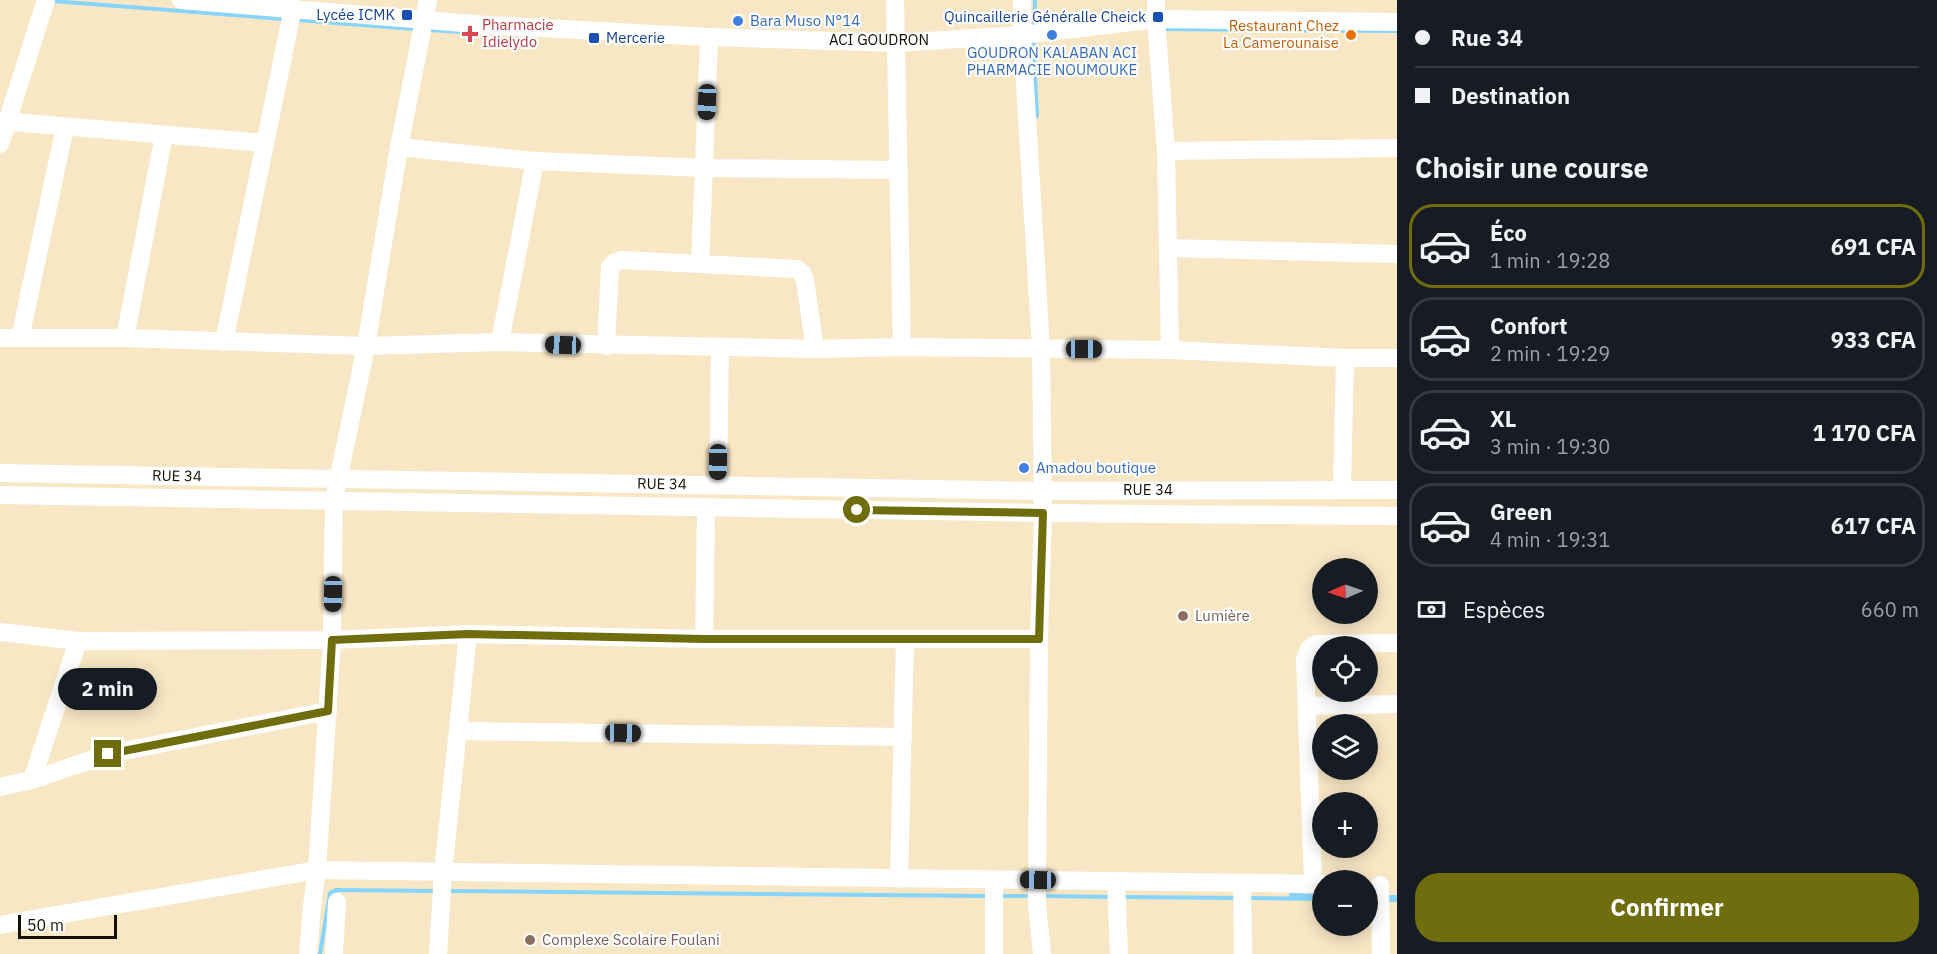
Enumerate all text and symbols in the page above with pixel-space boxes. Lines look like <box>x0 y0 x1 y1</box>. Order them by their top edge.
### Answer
place label: Lycée ICMK <box>316 5 395 24</box>
place label: Quincaillerie Généralle Cheick <box>944 7 1146 26</box>
marker: Lycée ICMK <box>400 8 414 22</box>
marker: Quincaillerie Généralle Cheick <box>1151 10 1165 24</box>
place label: Bara Muso N°14 <box>750 11 860 30</box>
marker: Bara Muso N°14 <box>731 14 745 28</box>
place label: Pharmacie Idielydo <box>482 15 554 51</box>
place label: Restaurant Chez La Camerounaise <box>1223 16 1339 52</box>
text: Rue 34 <box>1451 23 1523 52</box>
marker: Pharmacie Idielydo <box>463 27 477 41</box>
place label: Mercerie <box>606 28 665 47</box>
marker: GOUDRON KALABAN ACI PHARMACIE NOUMOUKE <box>1045 28 1059 42</box>
marker: Restaurant Chez La Camerounaise <box>1344 28 1358 42</box>
street label: ACI GOUDRON <box>829 30 929 49</box>
marker: Mercerie <box>587 31 601 45</box>
place label: GOUDRON KALABAN ACI PHARMACIE NOUMOUKE <box>967 43 1137 79</box>
text: Destination <box>1451 81 1570 110</box>
car <box>697 84 717 120</box>
text: Choisir une course <box>1415 150 1649 185</box>
text: Éco <box>1490 218 1527 247</box>
icon: car <box>1418 219 1472 273</box>
text: 691 CFA <box>1831 232 1916 261</box>
text: 1 min · 19:28 <box>1490 247 1610 274</box>
text: Confort <box>1490 311 1568 340</box>
icon: car <box>1418 312 1472 366</box>
text: 933 CFA <box>1831 325 1916 354</box>
car <box>545 335 581 355</box>
car <box>1066 340 1102 358</box>
text: 2 min · 19:29 <box>1490 340 1610 367</box>
text: XL <box>1490 404 1516 433</box>
icon: car <box>1418 405 1472 459</box>
text: 1 170 CFA <box>1812 418 1916 447</box>
text: 3 min · 19:30 <box>1490 433 1610 460</box>
car <box>709 444 727 480</box>
place label: Amadou boutique <box>1036 458 1156 477</box>
marker: Amadou boutique <box>1017 461 1031 475</box>
street label: RUE 34 <box>152 466 202 485</box>
street label: RUE 34 <box>637 474 687 493</box>
street label: RUE 34 <box>1123 480 1173 499</box>
route start <box>843 496 870 523</box>
text: Green <box>1490 497 1552 526</box>
icon: car <box>1418 498 1472 552</box>
text: 617 CFA <box>1831 511 1916 540</box>
text: 4 min · 19:31 <box>1490 526 1610 553</box>
north arrow <box>1312 558 1378 624</box>
map controls <box>1312 558 1378 936</box>
car <box>324 576 342 612</box>
icon: cash <box>1415 593 1448 626</box>
text: Espèces <box>1463 595 1545 624</box>
text: 660 m <box>1861 596 1919 623</box>
place label: Lumière <box>1195 606 1250 625</box>
marker: Lumière <box>1176 609 1190 623</box>
button: locate <box>1312 636 1378 702</box>
callout: 2 min <box>58 667 158 709</box>
text: 2 min <box>81 675 134 702</box>
button: layers <box>1312 714 1378 780</box>
car <box>605 724 641 742</box>
route end <box>94 740 121 767</box>
button: + <box>1312 792 1378 858</box>
button: − <box>1312 870 1378 936</box>
car <box>1020 871 1056 889</box>
button: Confirmer <box>1415 873 1919 942</box>
scale bar <box>18 912 117 940</box>
text: 50 m <box>27 915 64 935</box>
place label: Complexe Scolaire Foulani <box>542 930 720 949</box>
marker: Complexe Scolaire Foulani <box>523 933 537 947</box>

